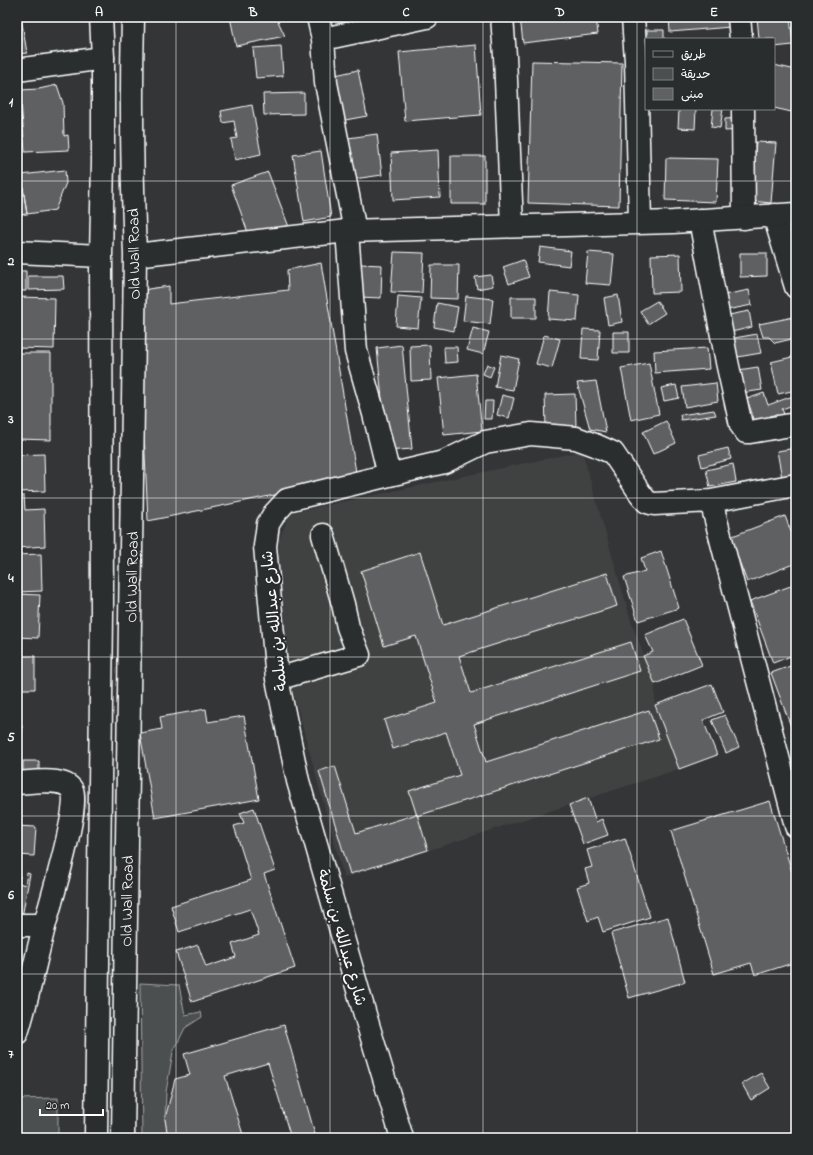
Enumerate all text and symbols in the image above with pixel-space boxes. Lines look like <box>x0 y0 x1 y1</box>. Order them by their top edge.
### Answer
text: A <box>95 3 103 22</box>
text: B <box>248 3 258 22</box>
text: C <box>402 3 410 22</box>
text: D <box>554 3 565 22</box>
text: E <box>710 3 718 22</box>
legend <box>645 38 775 110</box>
text: طريق <box>681 46 706 64</box>
text: حديقة <box>681 66 710 84</box>
text: مبنى <box>681 86 704 104</box>
text: 1 <box>9 93 14 112</box>
street label: Old Wall Road <box>122 208 148 300</box>
text: 2 <box>7 252 15 271</box>
text: 3 <box>7 410 14 429</box>
street label: Old Wall Road <box>120 531 146 623</box>
street label: شارع عبدالله بن سلمة <box>256 549 294 692</box>
text: 4 <box>7 569 14 588</box>
text: 5 <box>7 728 15 747</box>
street label: Old Wall Road <box>115 855 141 947</box>
street label: شارع عبدالله بن سلمة <box>310 866 372 1009</box>
text: 6 <box>7 886 14 905</box>
text: 7 <box>8 1045 14 1064</box>
scale bar <box>40 1091 103 1117</box>
text: 20 m <box>46 1097 69 1115</box>

